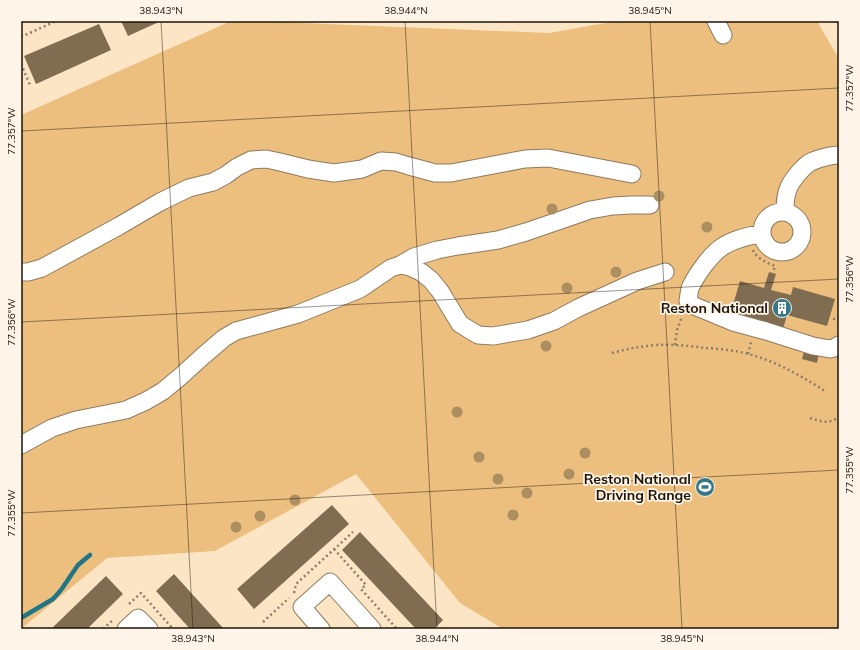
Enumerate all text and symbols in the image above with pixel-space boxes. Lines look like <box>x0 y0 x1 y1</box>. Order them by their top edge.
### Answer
text: 38.943°N <box>139 4 183 17</box>
text: 38.944°N <box>384 4 428 17</box>
text: 38.945°N <box>628 4 672 17</box>
text: 77.357°W <box>843 64 856 112</box>
text: 77.357°W <box>5 107 18 155</box>
text: 77.356°W <box>843 255 856 303</box>
building icon: Reston National <box>771 297 793 319</box>
text: 77.356°W <box>5 298 18 346</box>
place label: Reston National <box>661 299 768 317</box>
text: 77.355°W <box>843 446 856 494</box>
place label: Reston National Driving Range <box>584 470 691 504</box>
sports icon: Reston National Driving Range <box>694 476 716 498</box>
text: 77.355°W <box>5 489 18 537</box>
text: 38.943°N <box>171 632 215 645</box>
text: 38.944°N <box>415 632 459 645</box>
text: 38.945°N <box>660 632 704 645</box>

